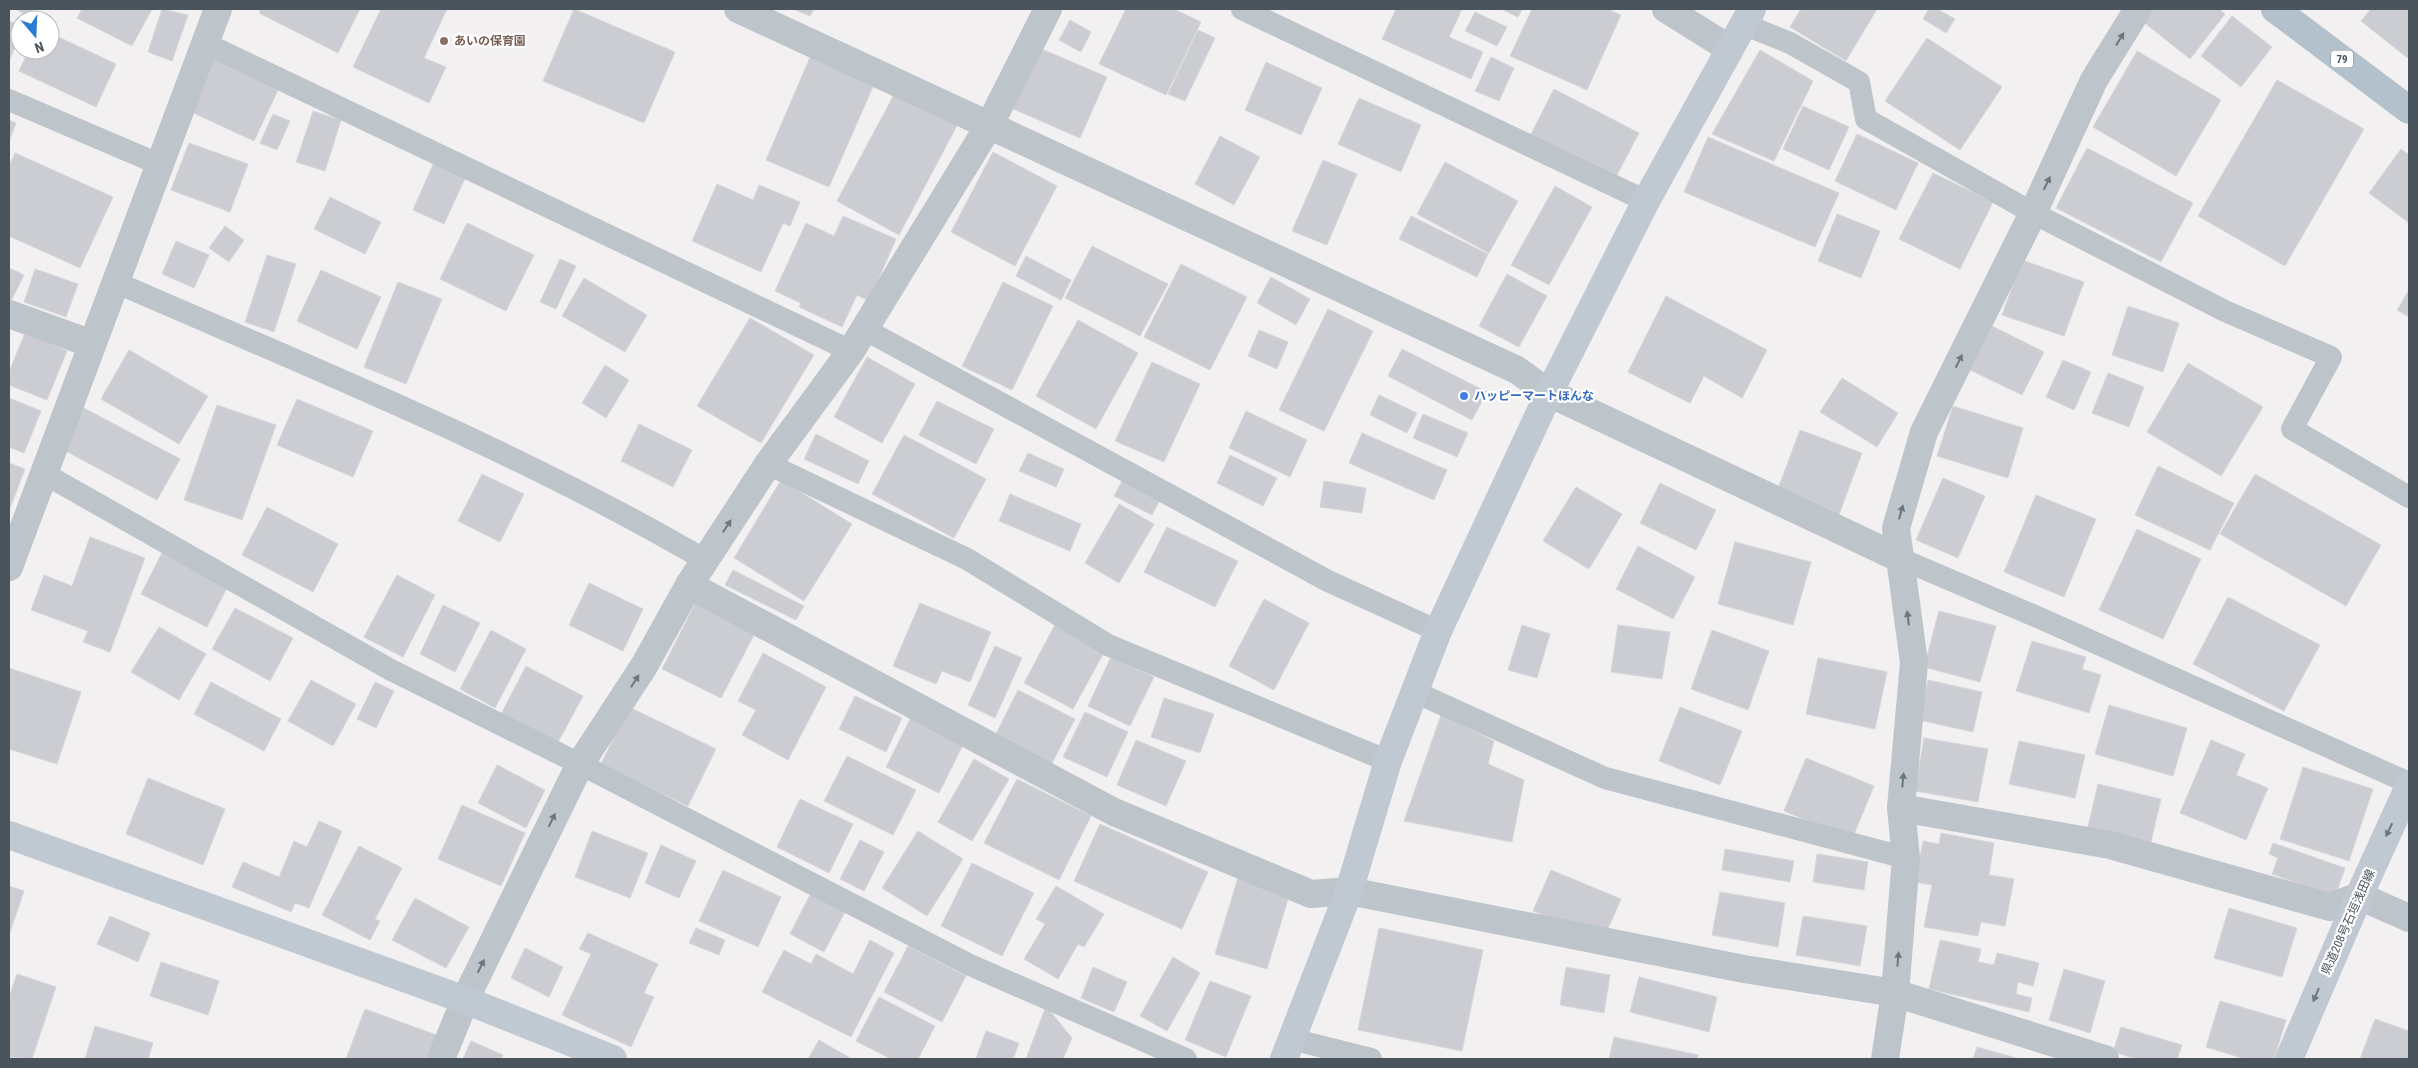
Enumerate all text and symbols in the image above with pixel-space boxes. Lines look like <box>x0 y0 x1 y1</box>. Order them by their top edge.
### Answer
north arrow <box>10 10 60 60</box>
one-way arrow <box>2115 32 2124 45</box>
place label: あいの保育園 <box>454 34 526 48</box>
marker: あいの保育園 <box>438 35 450 47</box>
text: N <box>33 38 46 56</box>
road number: 79 <box>2331 51 2353 68</box>
one-way arrow <box>2043 176 2051 190</box>
one-way arrow <box>1956 354 1964 368</box>
place label: ハッピーマートほんな <box>1474 389 1594 403</box>
marker: ハッピーマートほんな <box>1458 390 1470 402</box>
one-way arrow <box>1897 504 1905 519</box>
one-way arrow <box>722 520 732 533</box>
one-way arrow <box>1904 610 1912 626</box>
one-way arrow <box>630 674 640 687</box>
one-way arrow <box>1899 771 1907 787</box>
one-way arrow <box>549 813 557 827</box>
one-way arrow <box>2385 823 2393 837</box>
street label: 県道208号石垣浅田線 <box>2318 867 2378 977</box>
one-way arrow <box>1894 951 1902 967</box>
one-way arrow <box>477 959 485 973</box>
one-way arrow <box>2312 988 2320 1002</box>

